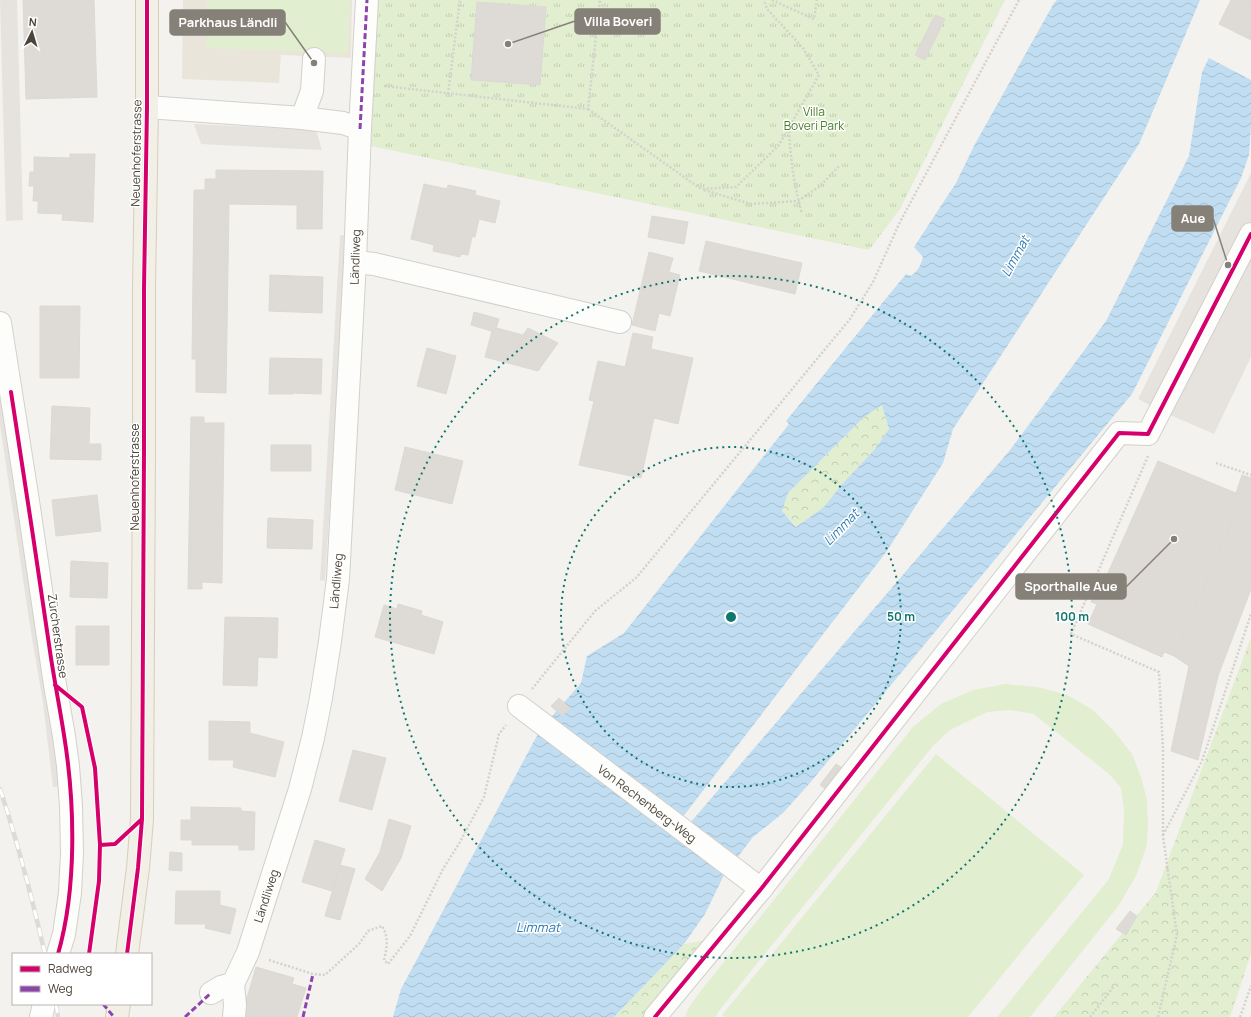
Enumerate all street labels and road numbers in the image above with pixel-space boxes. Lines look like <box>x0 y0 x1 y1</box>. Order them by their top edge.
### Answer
street label: Neuenhoferstrasse <box>127 99 145 207</box>
street label: Ländliweg <box>346 229 364 285</box>
street label: Neuenhoferstrasse <box>126 423 143 531</box>
street label: Ländliweg <box>325 553 347 609</box>
street label: Zürcherstrasse <box>44 593 72 679</box>
street label: Von Rechenberg-Weg <box>594 760 700 846</box>
street label: Ländliweg <box>249 867 283 925</box>

